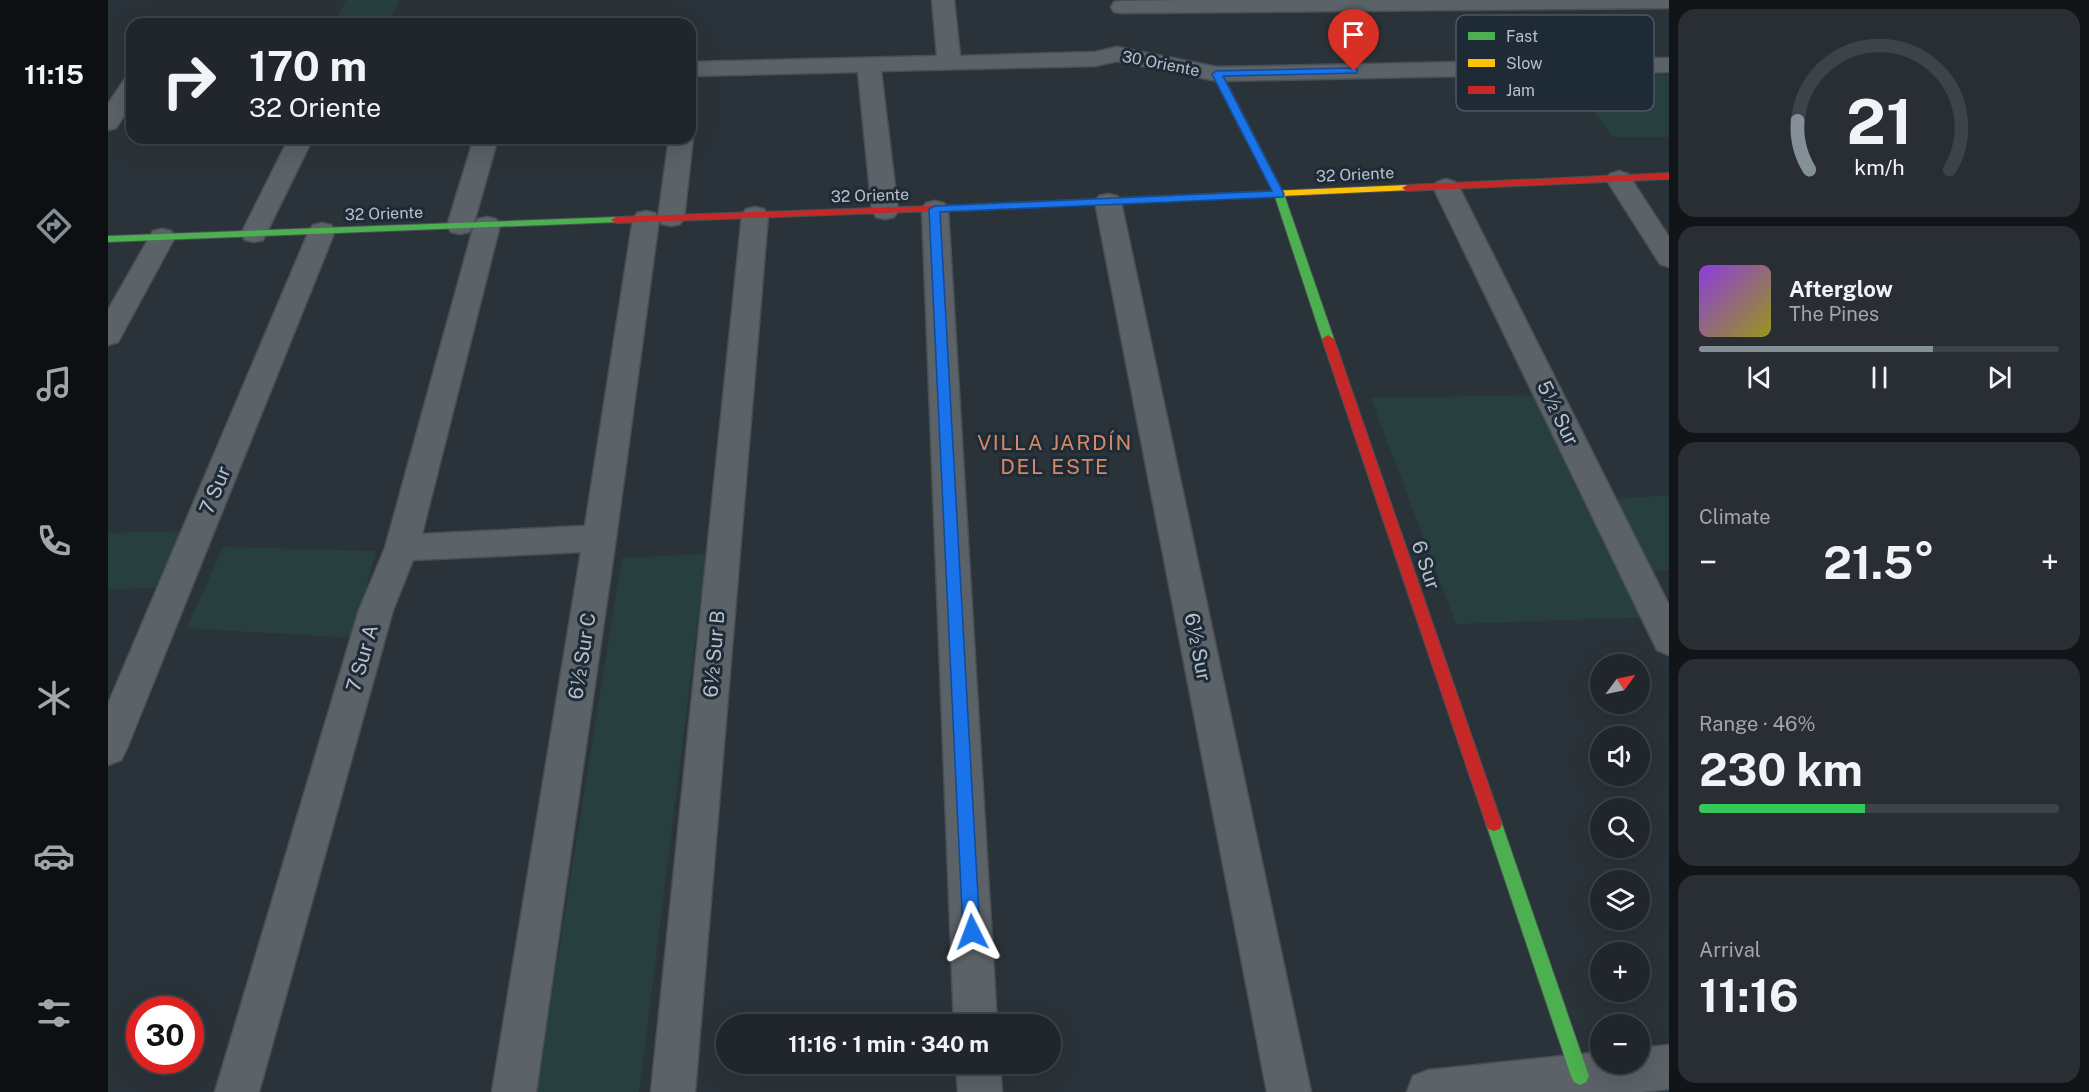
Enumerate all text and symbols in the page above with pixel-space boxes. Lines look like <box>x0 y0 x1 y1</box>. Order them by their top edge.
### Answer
pin <box>1328 9 1379 71</box>
legend <box>1456 15 1654 111</box>
icon: arrive <box>1337 18 1370 51</box>
text: Fast <box>1506 27 1538 46</box>
text: 170 m <box>249 41 367 90</box>
icon: right <box>150 42 228 120</box>
street label: 30 Oriente <box>1121 47 1201 80</box>
text: Slow <box>1506 54 1543 73</box>
text: 11:15 <box>24 58 84 90</box>
text: Jam <box>1506 81 1535 100</box>
text: 21 <box>1846 85 1912 158</box>
text: 32 Oriente <box>249 91 381 123</box>
text: km/h <box>1854 155 1904 180</box>
street label: 32 Oriente <box>1315 163 1395 186</box>
street label: 32 Oriente <box>831 185 910 206</box>
street label: 32 Oriente <box>345 203 424 224</box>
icon: directions <box>33 205 75 247</box>
text: Afterglow <box>1789 276 1893 302</box>
text: The Pines <box>1789 302 1879 326</box>
icon: previous <box>1743 361 1776 394</box>
icon: pause <box>1863 361 1896 394</box>
icon: next <box>1983 361 2016 394</box>
icon: music <box>33 363 75 405</box>
street label: 5½ Sur <box>1532 377 1584 449</box>
district label: VILLA JARDÍN DEL ESTE <box>977 430 1133 479</box>
street label: 7 Sur <box>194 462 236 518</box>
text: Climate <box>1699 505 1771 529</box>
icon: phone <box>33 520 75 562</box>
text: 21.5° <box>1823 536 1935 589</box>
street label: 6 Sur <box>1406 537 1446 593</box>
text: − <box>1699 543 1717 581</box>
text: + <box>2041 543 2059 581</box>
street label: 6½ Sur B <box>698 610 730 698</box>
street label: 6½ Sur C <box>563 611 601 701</box>
street label: 6½ Sur <box>1180 611 1216 683</box>
street label: 7 Sur A <box>341 622 383 694</box>
north arrow <box>1590 654 1650 714</box>
map controls <box>1590 654 1650 1074</box>
icon: climate <box>33 677 75 719</box>
text: Range · 46% <box>1699 712 1816 736</box>
button: sound <box>1590 726 1650 786</box>
text: 230 km <box>1699 743 1863 796</box>
button: search <box>1590 798 1650 858</box>
icon: car <box>33 835 75 877</box>
button: layers <box>1590 870 1650 930</box>
position arrow <box>940 900 1004 964</box>
text: Arrival <box>1699 938 1761 962</box>
button: + <box>1590 942 1650 1002</box>
text: 11:16 <box>1699 969 1799 1022</box>
icon: filters <box>33 992 75 1034</box>
speed limit sign: 30 <box>126 996 204 1074</box>
button: − <box>1590 1014 1650 1074</box>
text: 11:16 · 1 min · 340 m <box>788 1031 989 1057</box>

